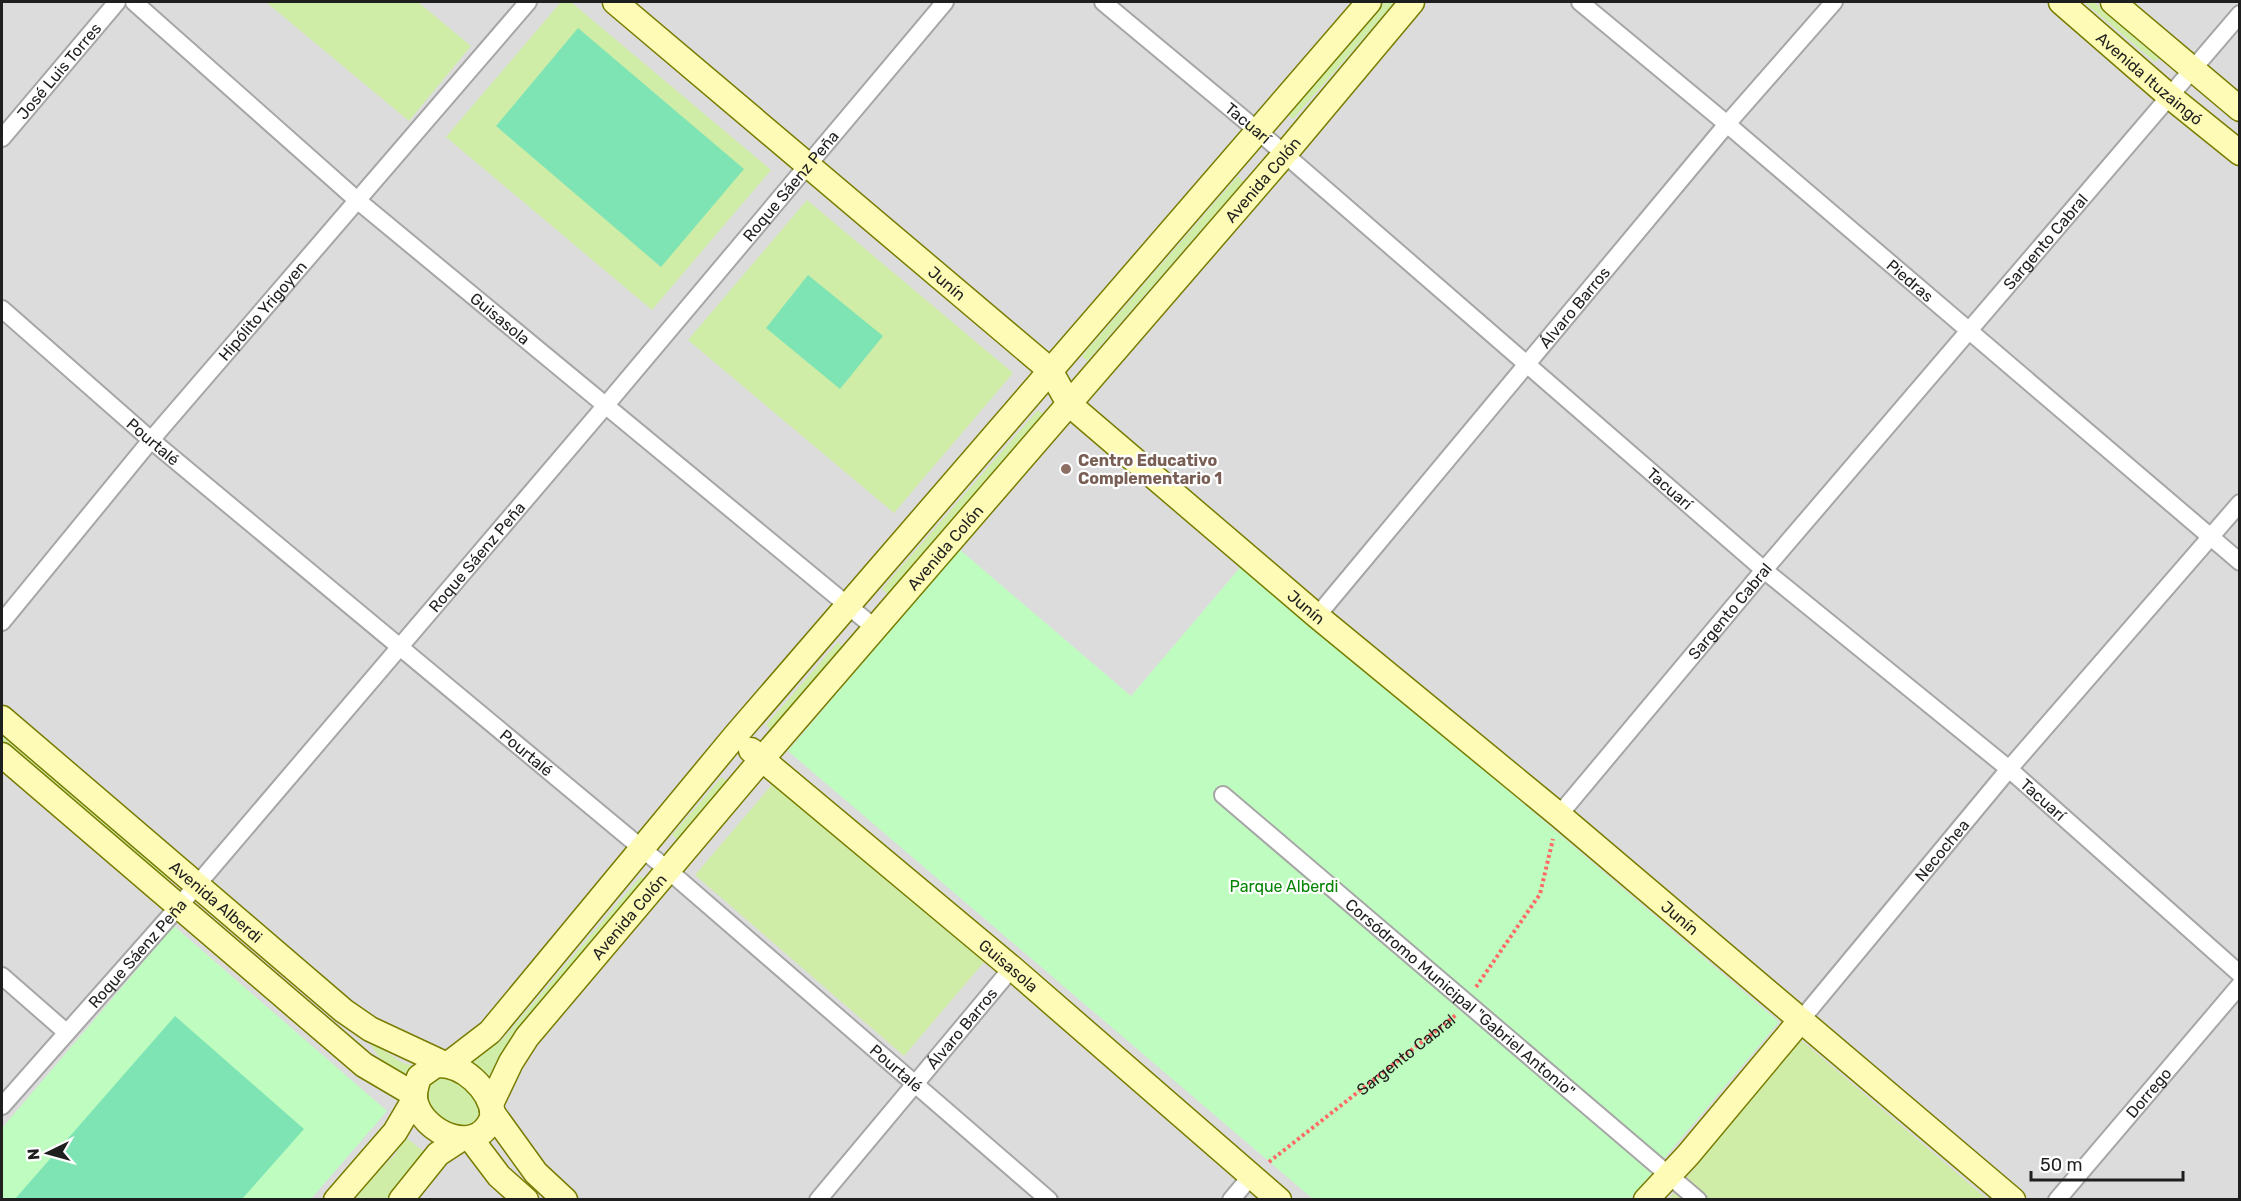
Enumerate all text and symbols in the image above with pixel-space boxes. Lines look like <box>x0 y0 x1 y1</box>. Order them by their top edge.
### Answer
street label: José Luis Torres <box>13 19 105 123</box>
street label: Avenida Ituzaingó <box>2093 28 2207 129</box>
street label: Tacuarí <box>1221 98 1276 148</box>
street label: Roque Sáenz Peña <box>739 126 842 245</box>
street label: Avenida Colón <box>1221 133 1305 226</box>
street label: Sargento Cabral <box>1999 190 2092 293</box>
street label: Piedras <box>1883 255 1938 306</box>
street label: Hipólito Yrigoyen <box>214 257 311 364</box>
street label: Junín <box>925 262 970 304</box>
street label: Álvaro Barros <box>1535 263 1614 352</box>
street label: Guisasola <box>467 288 534 348</box>
street label: Pourtalé <box>123 414 183 469</box>
place label: Centro Educativo Complementario 1 <box>1078 451 1222 488</box>
marker: Centro Educativo Complementario 1 <box>1059 462 1073 476</box>
street label: Tacuarí <box>1643 464 1697 514</box>
street label: Roque Sáenz Peña <box>424 498 529 616</box>
street label: Avenida Colón <box>903 501 987 594</box>
street label: Sargento Cabral <box>1684 559 1775 663</box>
street label: Junín <box>1284 586 1329 628</box>
street label: Pourtalé <box>496 725 557 780</box>
street label: Tacuarí <box>2017 774 2071 825</box>
street label: Necochea <box>1911 815 1973 885</box>
street label: Avenida Alberdi <box>166 857 266 946</box>
street label: Avenida Colón <box>587 870 670 963</box>
park label: Parque Alberdi <box>1230 877 1338 896</box>
street label: Corsódromo Municipal "Gabriel Antonio" <box>1342 894 1579 1101</box>
street label: Roque Sáenz Peña <box>84 895 190 1012</box>
street label: Junín <box>1657 896 1703 939</box>
street label: Guisasola <box>975 935 1042 996</box>
street label: Álvaro Barros <box>922 984 1001 1073</box>
street label: Sargento Cabral <box>1353 1010 1459 1099</box>
street label: Pourtalé <box>866 1040 926 1096</box>
street label: Dorrego <box>2122 1064 2175 1122</box>
north arrow <box>18 1123 78 1183</box>
scale bar <box>2031 1144 2182 1182</box>
text: N <box>24 1148 44 1161</box>
text: 50 m <box>2040 1154 2083 1176</box>

